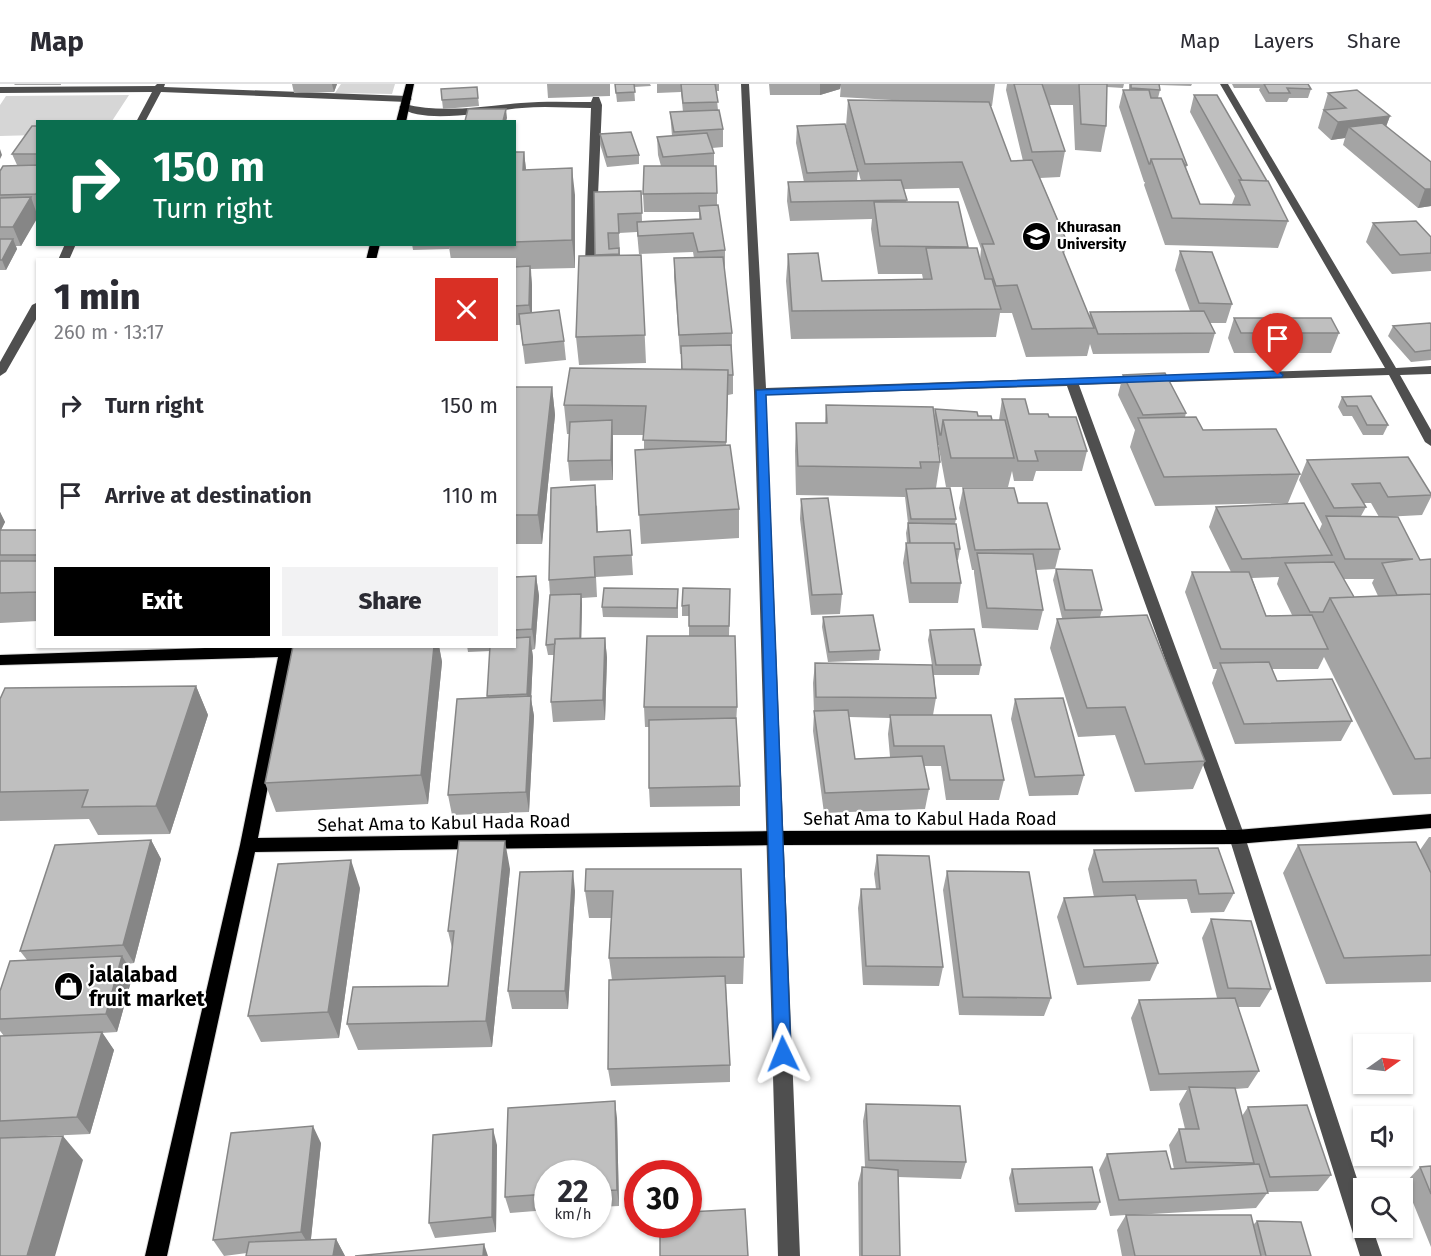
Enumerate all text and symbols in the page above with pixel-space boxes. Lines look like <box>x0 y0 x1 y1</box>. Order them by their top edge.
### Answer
text: Map <box>30 25 84 58</box>
text: Map <box>1180 28 1220 54</box>
text: Layers <box>1253 28 1314 54</box>
text: Share <box>1347 28 1401 54</box>
text: 150 m <box>153 142 265 192</box>
icon: right <box>54 144 132 222</box>
text: Turn right <box>153 193 273 225</box>
place label: Khurasan University <box>1057 218 1127 253</box>
school or university icon: Khurasan University <box>1020 220 1052 252</box>
text: 1 min <box>54 275 140 319</box>
button: close <box>435 278 498 341</box>
pin <box>1252 313 1303 375</box>
text: 260 m · 13:17 <box>54 320 164 344</box>
icon: arrive <box>1261 322 1294 355</box>
icon: right <box>54 389 87 422</box>
text: Turn right <box>105 392 204 419</box>
text: 150 m <box>440 392 498 419</box>
icon: arrive <box>54 479 87 512</box>
text: Arrive at destination <box>105 482 312 509</box>
text: 110 m <box>442 482 498 509</box>
button: Exit <box>54 567 270 636</box>
button: Share <box>282 567 498 636</box>
street label: Sehat Ama to Kabul Hada Road <box>803 808 1057 830</box>
street label: Sehat Ama to Kabul Hada Road <box>317 810 571 836</box>
place label: jalalabad fruit market <box>88 962 205 1012</box>
shop icon: jalalabad fruit market <box>52 971 84 1003</box>
position arrow <box>751 1022 815 1086</box>
north arrow <box>1353 1034 1413 1094</box>
map controls <box>1353 1034 1413 1238</box>
button: sound <box>1353 1106 1413 1166</box>
speed limit sign: 30 <box>624 1160 702 1238</box>
text: 22 <box>557 1174 589 1210</box>
button: search <box>1353 1178 1413 1238</box>
text: km/h <box>554 1205 592 1223</box>

